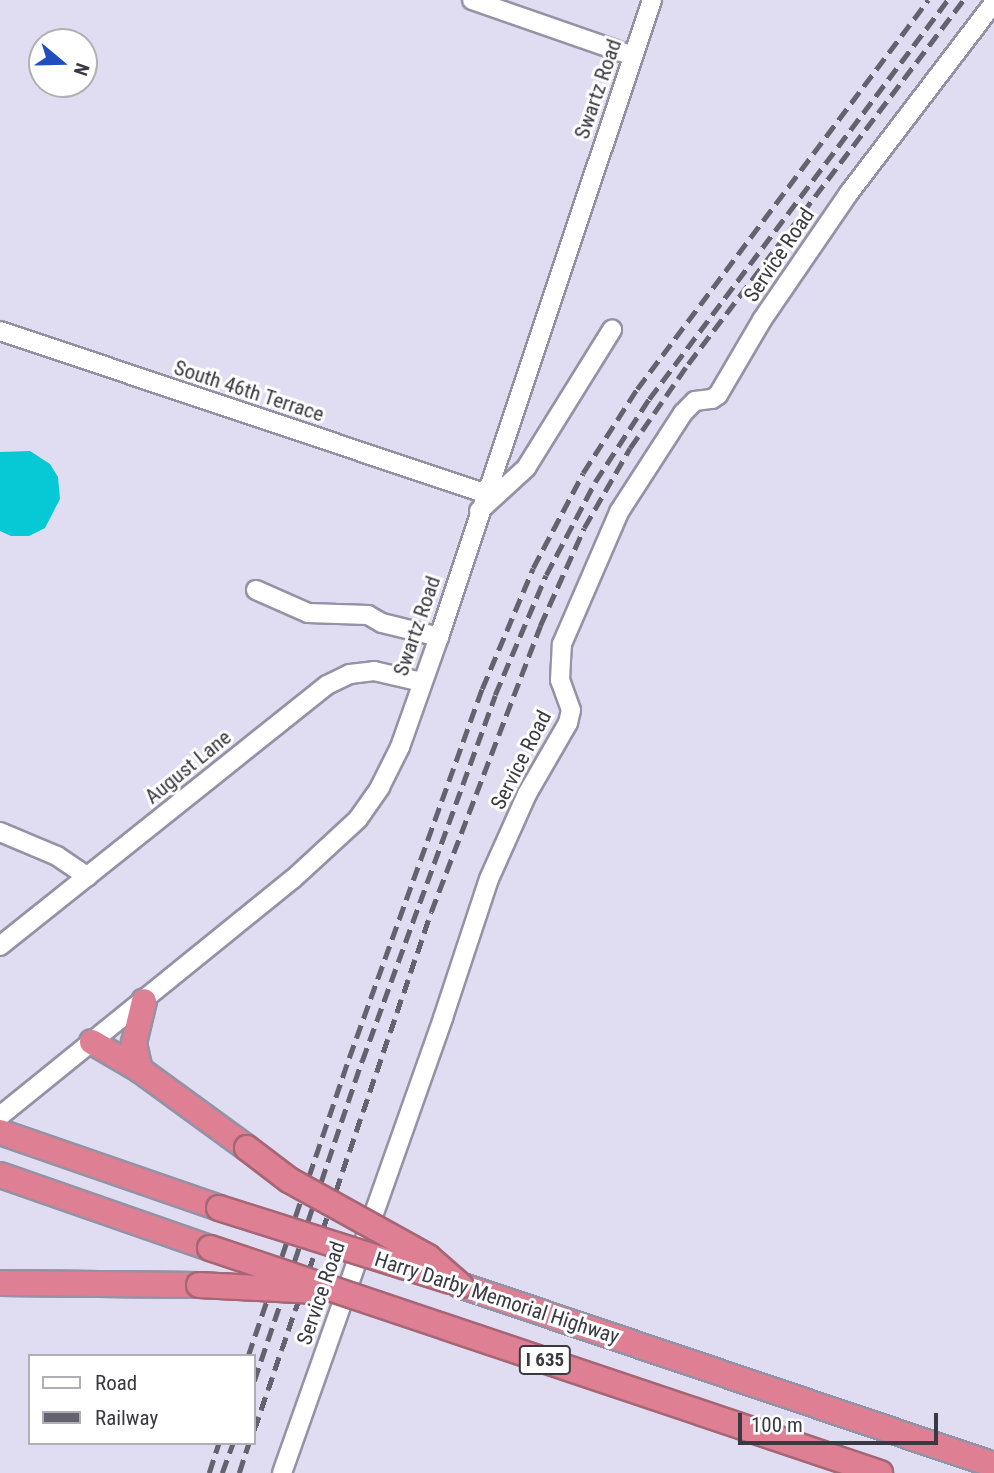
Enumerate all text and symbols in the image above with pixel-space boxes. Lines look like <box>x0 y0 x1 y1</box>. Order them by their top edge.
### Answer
north arrow <box>28 28 98 98</box>
street label: Swartz Road <box>569 36 627 142</box>
text: N <box>69 60 94 79</box>
street label: Service Road <box>738 203 820 307</box>
street label: South 46th Terrace <box>171 355 327 427</box>
street label: Swartz Road <box>388 573 446 679</box>
street label: Service Road <box>485 706 557 814</box>
street label: August Lane <box>140 725 236 809</box>
street label: Service Road <box>292 1238 350 1348</box>
street label: Harry Darby Memorial Highway <box>372 1247 622 1349</box>
road number: I 635 <box>519 1344 571 1376</box>
legend <box>28 1354 256 1445</box>
text: Road <box>95 1371 137 1395</box>
scale bar <box>742 1400 942 1444</box>
text: Railway <box>95 1406 158 1430</box>
text: 100 m <box>751 1413 803 1437</box>

